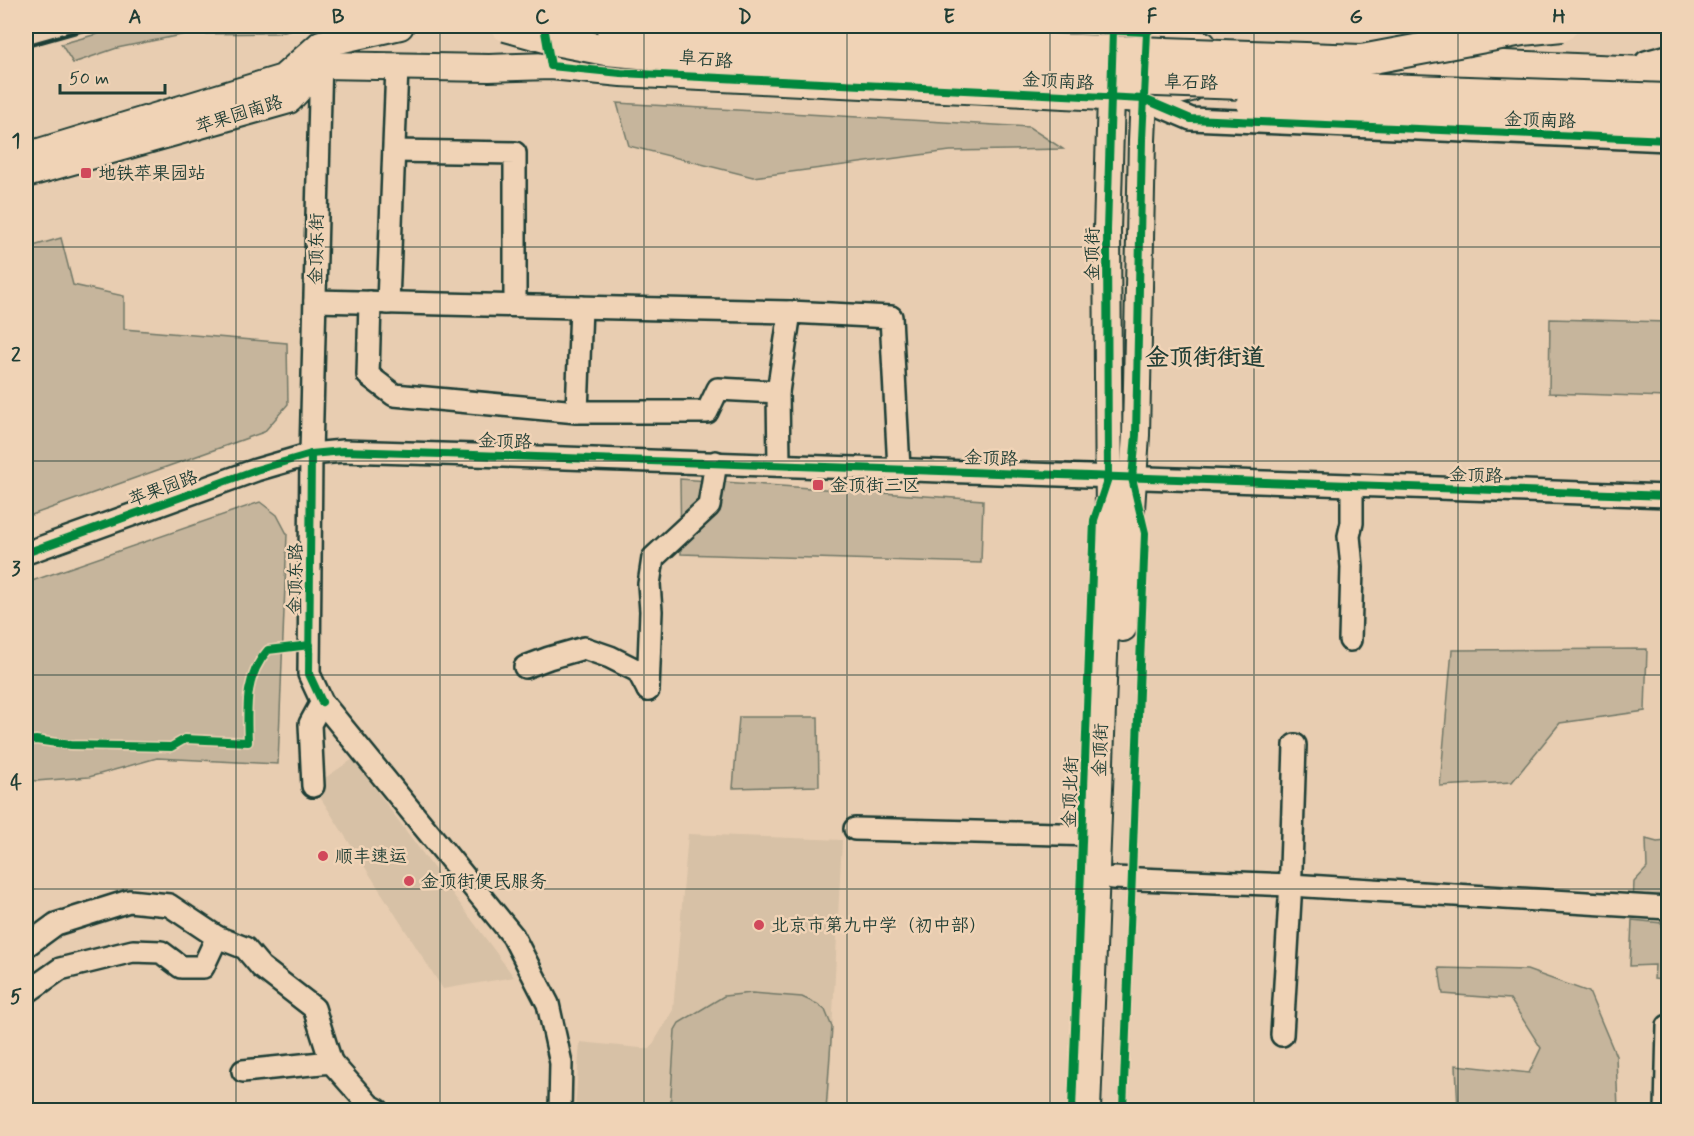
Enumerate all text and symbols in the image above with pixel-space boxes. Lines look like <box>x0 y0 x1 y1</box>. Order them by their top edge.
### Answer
text: A <box>128 4 142 31</box>
text: B <box>332 4 345 31</box>
text: C <box>535 4 550 31</box>
text: D <box>738 4 752 31</box>
text: E <box>943 4 955 31</box>
text: F <box>1147 4 1158 31</box>
text: G <box>1349 4 1363 31</box>
text: H <box>1552 4 1566 31</box>
street label: 阜石路 <box>678 46 734 74</box>
scale bar <box>60 57 165 95</box>
text: 50 m <box>69 67 109 91</box>
street label: 金顶南路 <box>1021 68 1095 96</box>
street label: 阜石路 <box>1164 70 1218 96</box>
street label: 苹果园南路 <box>193 90 286 140</box>
street label: 金顶南路 <box>1504 108 1576 134</box>
text: 1 <box>12 128 20 155</box>
place label: 地铁苹果园站 <box>98 162 206 186</box>
marker: 地铁苹果园站 <box>79 166 93 180</box>
street label: 金顶东街 <box>304 213 330 285</box>
street label: 金顶街 <box>1081 227 1105 281</box>
text: 2 <box>11 342 21 369</box>
district label: 金顶街街道 <box>1145 343 1265 374</box>
street label: 金顶路 <box>478 429 532 455</box>
street label: 金顶路 <box>964 446 1018 472</box>
street label: 金顶路 <box>1449 463 1503 489</box>
street label: 苹果园路 <box>125 465 201 513</box>
place label: 金顶街三区 <box>830 474 920 498</box>
marker: 金顶街三区 <box>811 478 825 492</box>
street label: 金顶东路 <box>283 543 309 615</box>
text: 3 <box>11 556 21 583</box>
street label: 金顶街 <box>1088 723 1114 777</box>
street label: 金顶北街 <box>1058 756 1084 828</box>
text: 4 <box>10 770 22 797</box>
place label: 顺丰速运 <box>335 845 407 869</box>
marker: 顺丰速运 <box>316 849 330 863</box>
place label: 金顶街便民服务 <box>421 870 547 894</box>
marker: 金顶街便民服务 <box>402 874 416 888</box>
place label: 北京市第九中学（初中部） <box>771 914 987 938</box>
marker: 北京市第九中学（初中部） <box>752 918 766 932</box>
text: 5 <box>10 984 22 1011</box>

